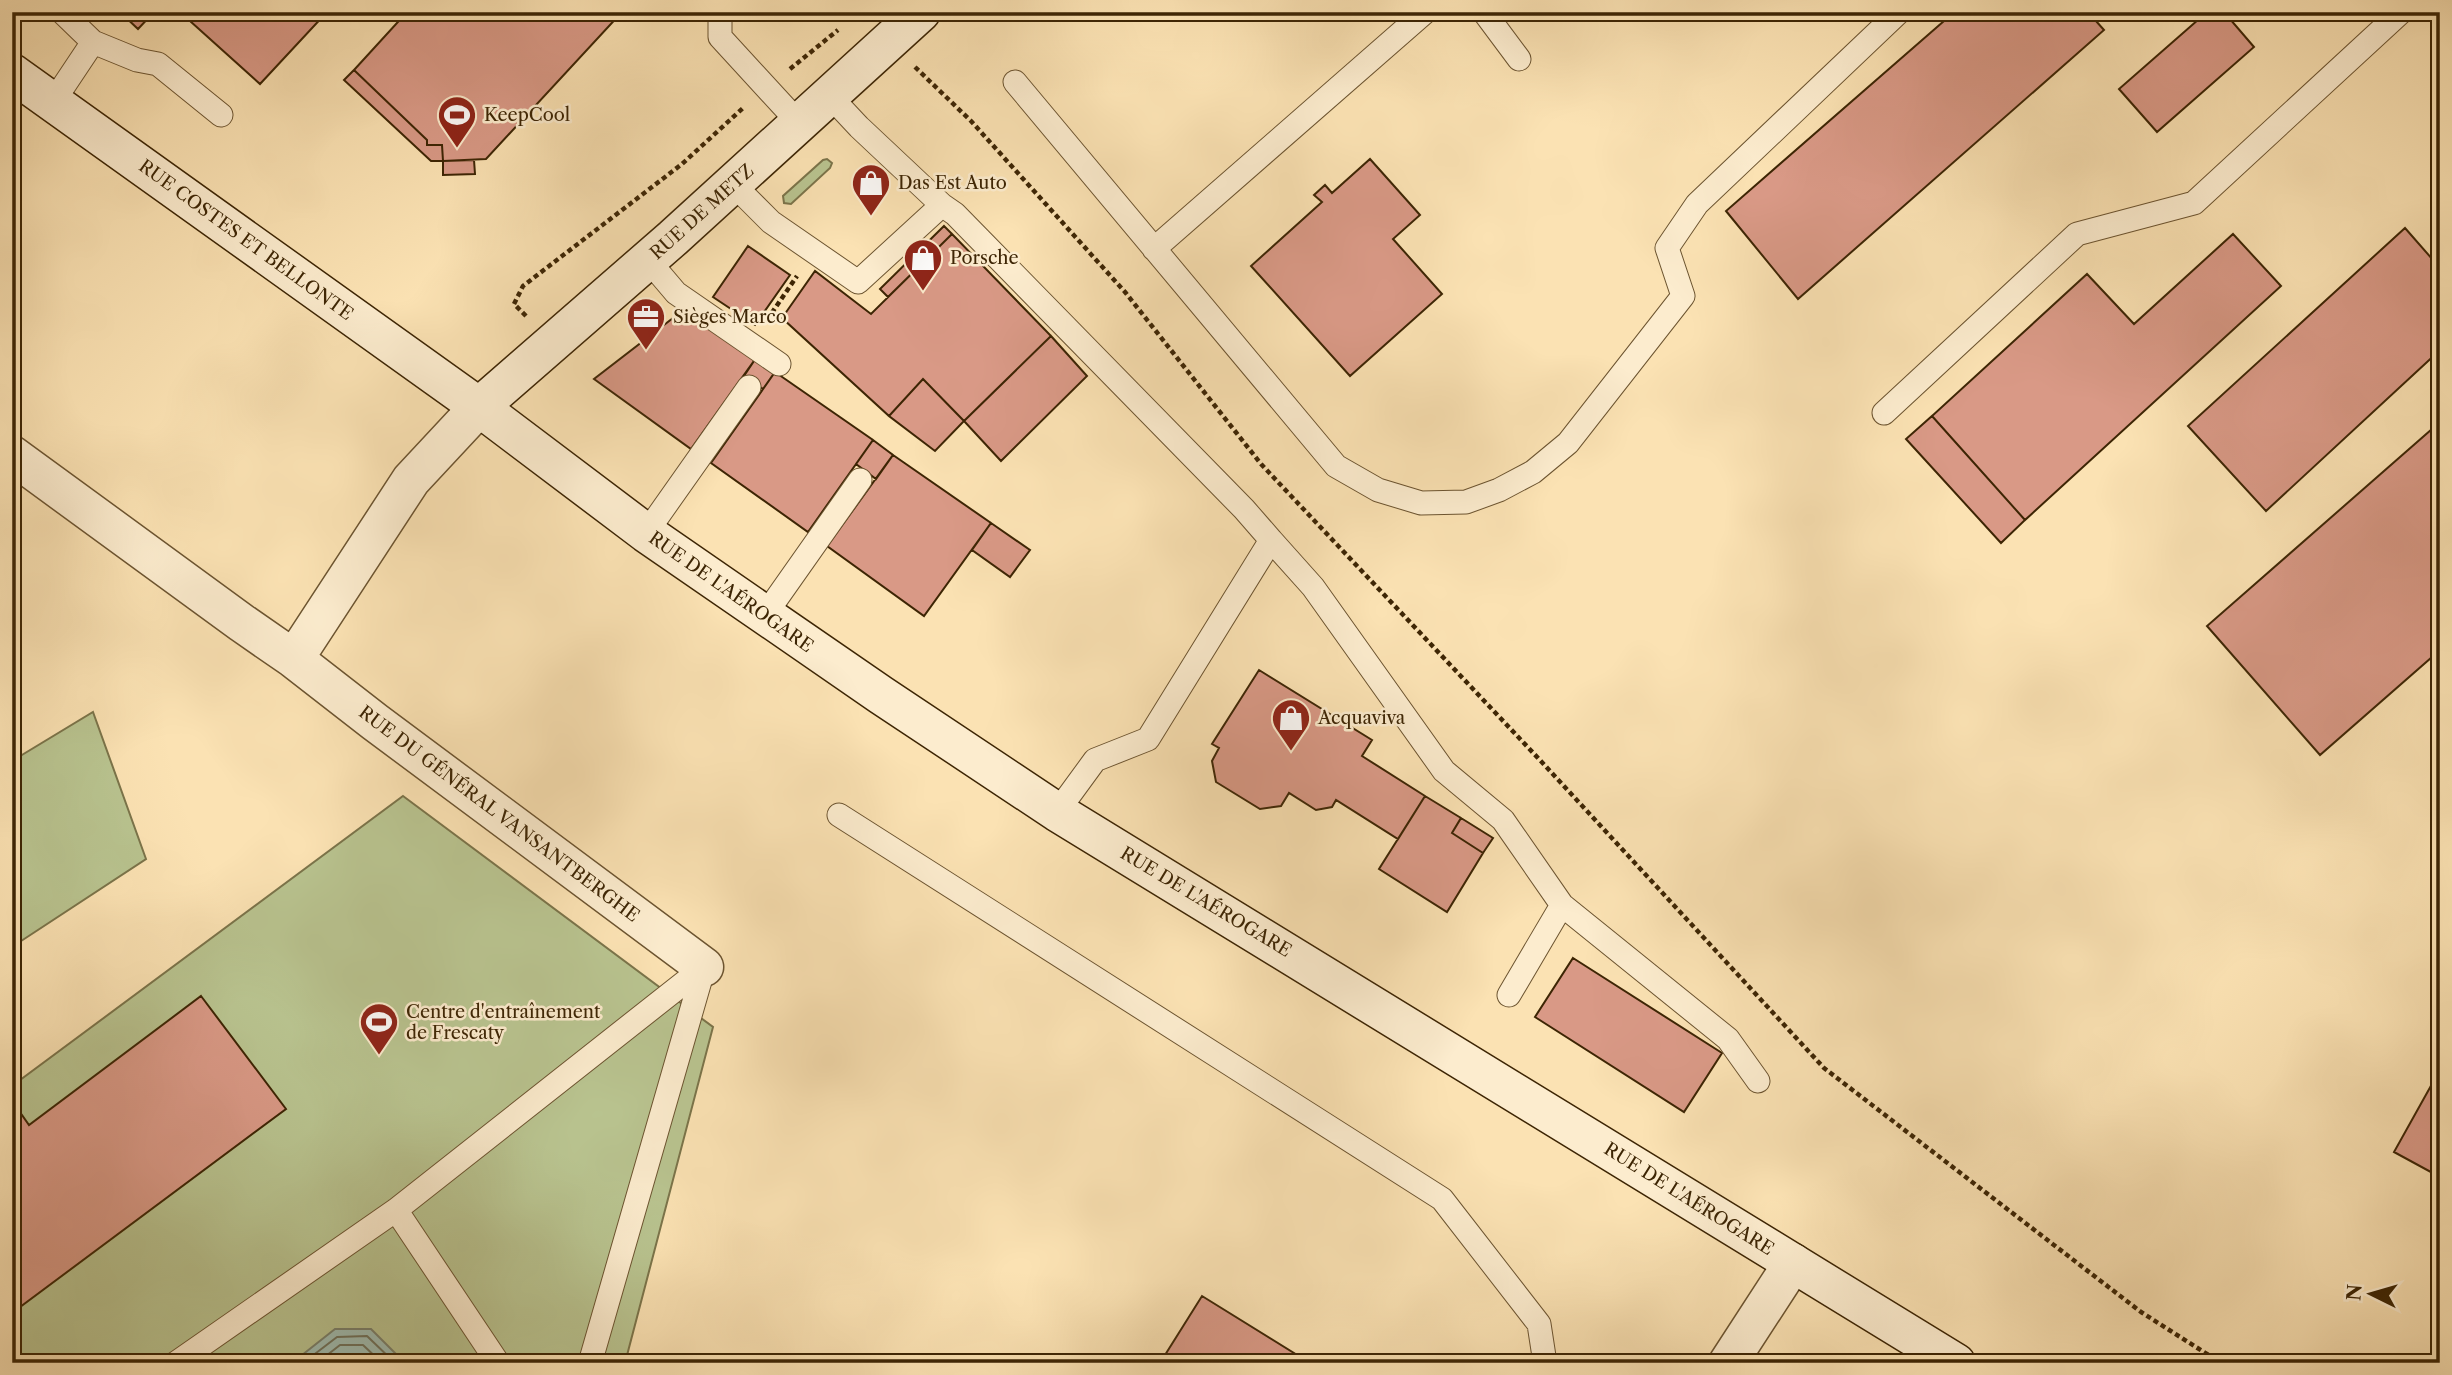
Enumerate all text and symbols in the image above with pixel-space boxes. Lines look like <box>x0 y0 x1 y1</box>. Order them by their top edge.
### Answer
sports icon: KeepCool <box>436 94 478 149</box>
place label: KeepCool <box>484 104 570 126</box>
street label: RUE COSTES ET BELLONTE <box>135 155 357 325</box>
street label: RUE DE METZ <box>646 160 758 264</box>
shop icon: Das Est Auto <box>850 162 892 217</box>
place label: Das Est Auto <box>898 172 1007 194</box>
shop icon: Porsche <box>902 237 944 292</box>
place label: Porsche <box>950 247 1019 269</box>
office icon: Sièges Marco <box>625 296 667 351</box>
place label: Sièges Marco <box>673 306 787 328</box>
street label: RUE DE L'AÉROGARE <box>645 526 818 657</box>
shop icon: Acquaviva <box>1270 697 1312 752</box>
street label: RUE DU GÉNÉRAL VANSANTBERGHE <box>354 700 644 927</box>
place label: Acquaviva <box>1317 707 1406 729</box>
street label: RUE DE L'AÉROGARE <box>1116 841 1296 962</box>
sports icon: Centre d'entraînement de Frescaty <box>358 1001 400 1056</box>
place label: Centre d'entraînement de Frescaty <box>406 1001 601 1044</box>
street label: RUE DE L'AÉROGARE <box>1600 1137 1778 1260</box>
north arrow <box>2336 1260 2406 1330</box>
text: N <box>2342 1283 2367 1302</box>

